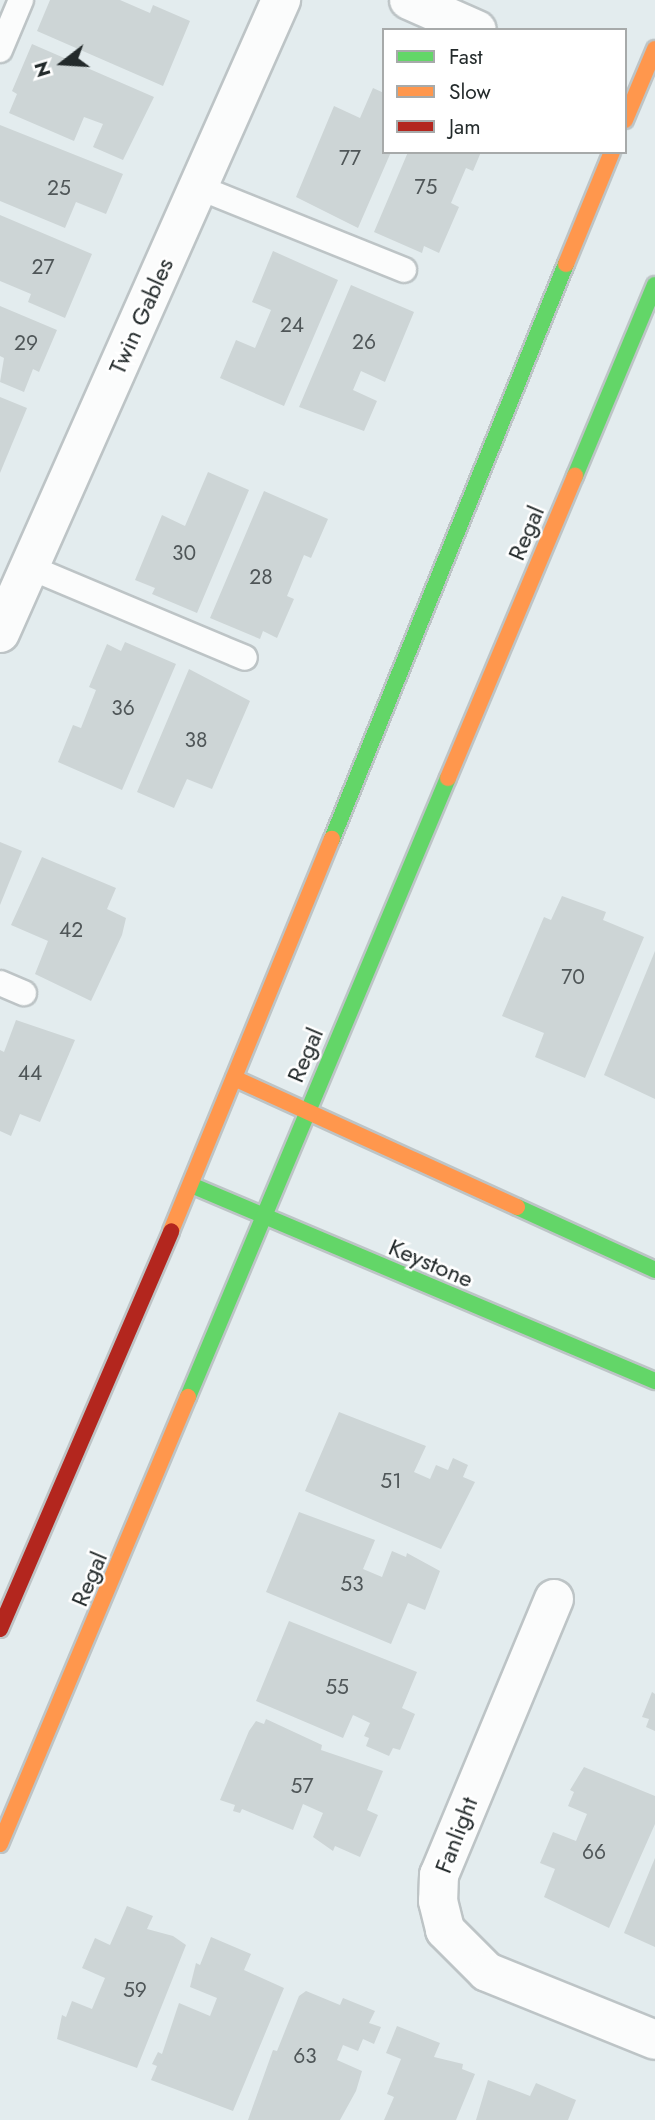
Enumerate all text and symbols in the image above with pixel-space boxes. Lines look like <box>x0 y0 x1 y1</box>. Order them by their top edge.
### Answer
north arrow <box>28 28 98 98</box>
legend <box>382 28 627 154</box>
text: Fast <box>449 42 482 72</box>
text: N <box>27 58 58 80</box>
text: Slow <box>449 77 491 107</box>
text: Jam <box>449 112 481 142</box>
house number: 77 <box>339 145 361 171</box>
house number: 75 <box>415 174 437 200</box>
house number: 25 <box>47 175 71 201</box>
street label: Twin Gables <box>103 253 179 379</box>
house number: 27 <box>32 254 54 280</box>
house number: 24 <box>280 312 304 338</box>
house number: 26 <box>352 329 376 355</box>
house number: 29 <box>14 330 38 356</box>
street label: Regal <box>502 501 550 565</box>
house number: 30 <box>172 540 196 566</box>
house number: 28 <box>249 564 273 590</box>
house number: 36 <box>111 695 135 721</box>
house number: 38 <box>185 727 207 753</box>
house number: 42 <box>59 917 83 943</box>
house number: 70 <box>561 964 585 990</box>
street label: Regal <box>281 1023 329 1087</box>
house number: 44 <box>18 1060 42 1086</box>
street label: Keystone <box>384 1232 478 1294</box>
house number: 51 <box>380 1468 402 1494</box>
street label: Regal <box>65 1547 113 1611</box>
house number: 53 <box>340 1571 364 1597</box>
house number: 55 <box>325 1674 349 1700</box>
house number: 57 <box>291 1773 313 1799</box>
street label: Fanlight <box>428 1793 484 1877</box>
house number: 66 <box>582 1839 606 1865</box>
house number: 59 <box>123 1977 147 2003</box>
house number: 63 <box>293 2043 317 2069</box>

